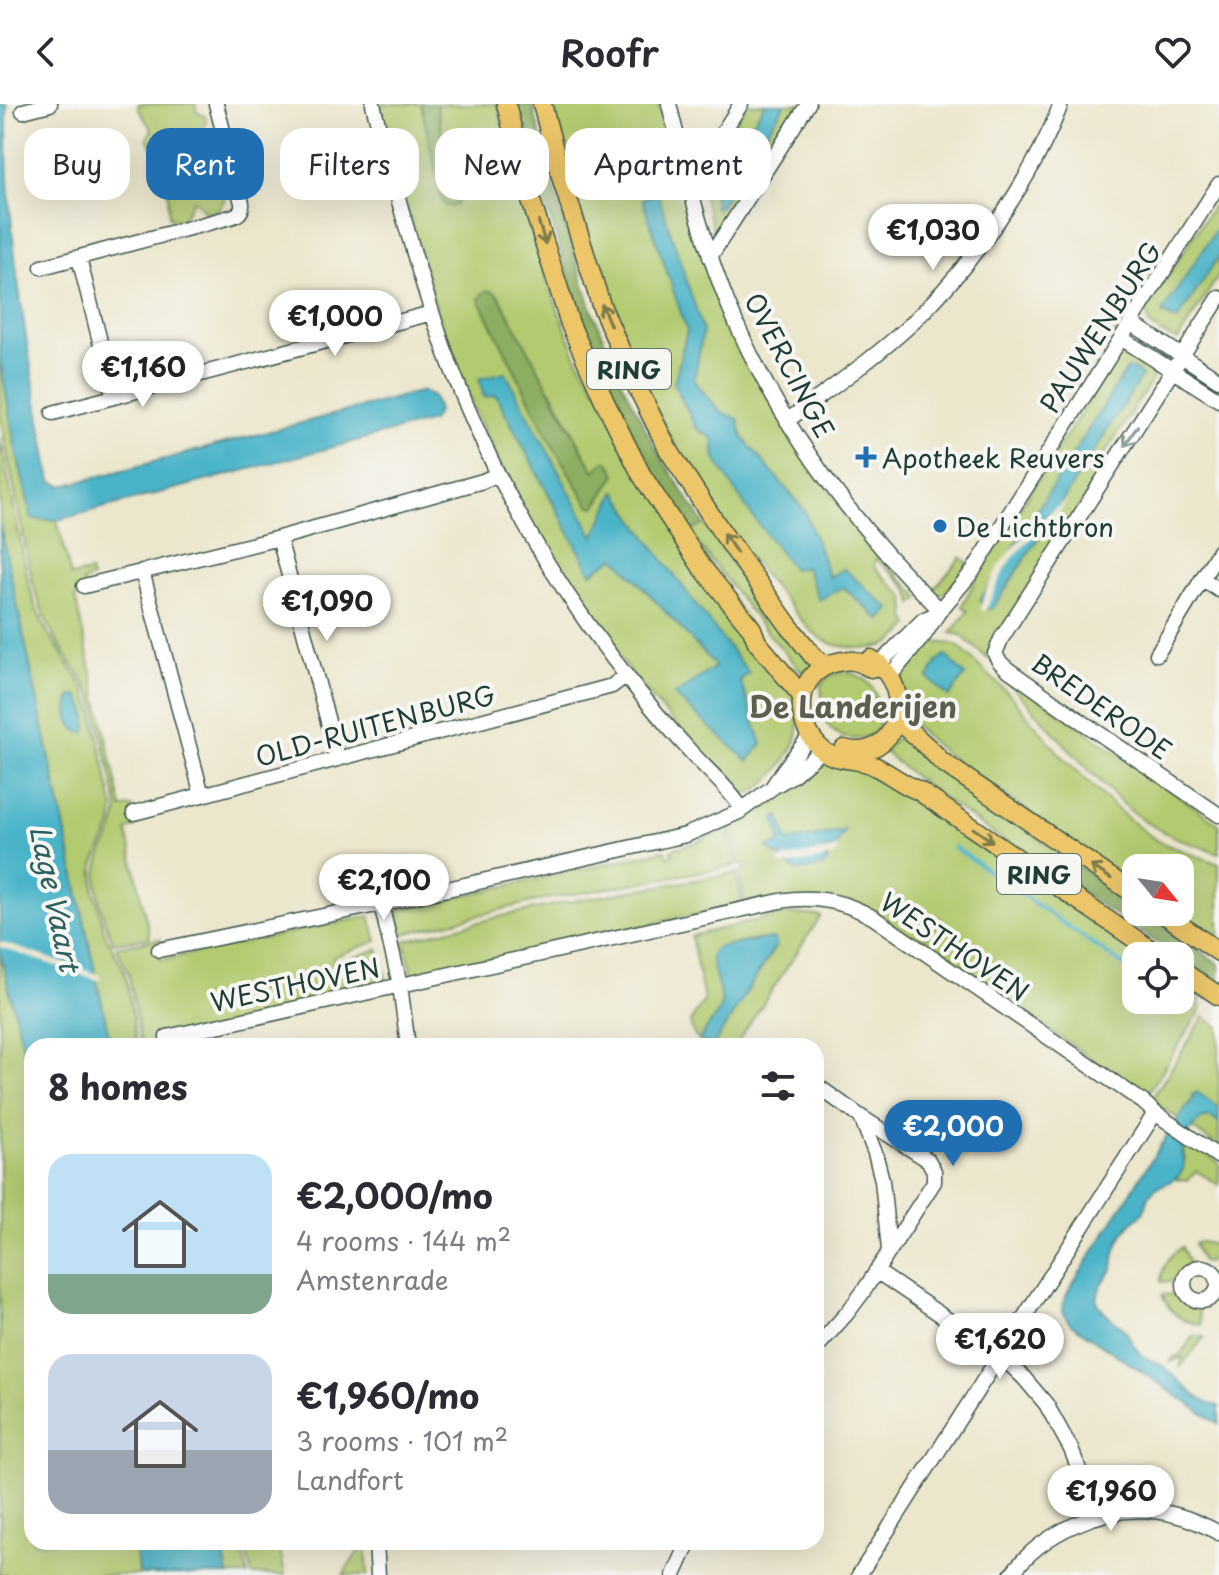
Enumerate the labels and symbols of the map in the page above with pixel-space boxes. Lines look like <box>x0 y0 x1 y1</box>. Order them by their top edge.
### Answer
pin: €1,030 <box>868 204 998 272</box>
one-way arrow <box>536 220 550 245</box>
street label: PAUWENBURG <box>1030 233 1170 421</box>
street label: OVERCINGE <box>735 285 845 445</box>
pin: €1,000 <box>270 290 400 358</box>
one-way arrow <box>597 303 612 328</box>
pin: €1,160 <box>78 341 208 409</box>
road number: RING <box>587 349 671 389</box>
one-way arrow <box>1122 425 1139 447</box>
place label: Apotheek Reuvers <box>882 438 1105 477</box>
marker: Apotheek Reuvers <box>857 448 875 466</box>
place label: De Lichtbron <box>956 507 1114 546</box>
marker: De Lichtbron <box>931 517 949 535</box>
one-way arrow <box>721 532 738 554</box>
pin: €1,090 <box>262 575 392 643</box>
street label: BREDERODE <box>1024 643 1180 769</box>
street label: OLD-RUITENBURG <box>251 674 499 776</box>
district label: De Landerijen <box>749 683 957 728</box>
water label: Lage Vaart <box>20 821 93 978</box>
one-way arrow <box>971 827 994 843</box>
pin: €2,100 <box>319 854 449 922</box>
road number: RING <box>997 854 1081 894</box>
north arrow <box>1122 854 1194 926</box>
one-way arrow <box>1090 864 1113 880</box>
street label: WESTHOVEN <box>873 882 1037 1010</box>
street label: WESTHOVEN <box>207 947 383 1021</box>
pin: €2,000 <box>888 1100 1018 1168</box>
pin: €1,620 <box>935 1313 1065 1381</box>
pin: €1,960 <box>1046 1465 1176 1533</box>

